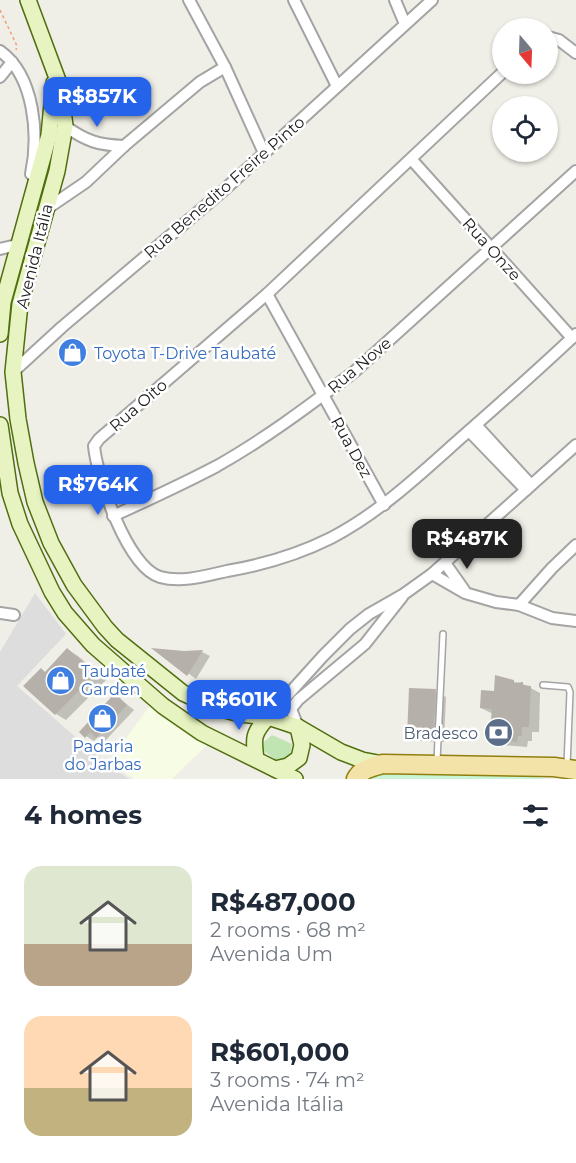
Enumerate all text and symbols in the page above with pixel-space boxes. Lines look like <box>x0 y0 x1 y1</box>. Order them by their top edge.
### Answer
north arrow <box>492 18 558 84</box>
map controls <box>492 18 558 162</box>
pin: R$857K <box>48 77 146 128</box>
text: R$857K <box>57 84 137 108</box>
button: locate <box>492 96 558 162</box>
street label: Rua Benedito Freire Pinto <box>140 112 309 262</box>
street label: Avenida Itália <box>12 202 57 310</box>
street label: Rua Onze <box>459 214 525 285</box>
street label: Rua Nove <box>324 333 395 397</box>
shop icon: Toyota T-Drive Taubaté <box>57 337 89 369</box>
place label: Toyota T-Drive Taubaté <box>94 344 276 363</box>
street label: Rua Oito <box>106 375 171 435</box>
street label: Rua Dez <box>327 413 376 481</box>
pin: R$764K <box>49 465 147 516</box>
text: R$764K <box>58 472 138 496</box>
pin: R$487K <box>418 519 516 570</box>
text: R$487K <box>426 526 508 550</box>
place label: Taubaté Garden <box>81 662 146 699</box>
shop icon: Taubaté Garden <box>44 664 76 696</box>
pin: R$601K <box>190 680 288 731</box>
text: R$601K <box>201 687 277 711</box>
shop icon: Padaria do Jarbas <box>87 702 119 734</box>
bank icon: Bradesco <box>483 717 515 749</box>
place label: Bradesco <box>404 724 478 743</box>
place label: Padaria do Jarbas <box>65 737 142 774</box>
text: 4 homes <box>24 799 142 831</box>
icon: filters <box>519 799 552 832</box>
text: R$487,000 <box>210 886 356 918</box>
icon: home <box>72 890 144 962</box>
text: 2 rooms · 68 m² <box>210 918 366 942</box>
text: Avenida Um <box>210 942 333 966</box>
text: R$601,000 <box>210 1036 349 1068</box>
icon: home <box>72 1040 144 1112</box>
text: 3 rooms · 74 m² <box>210 1068 365 1092</box>
text: Avenida Itália <box>210 1092 344 1116</box>

